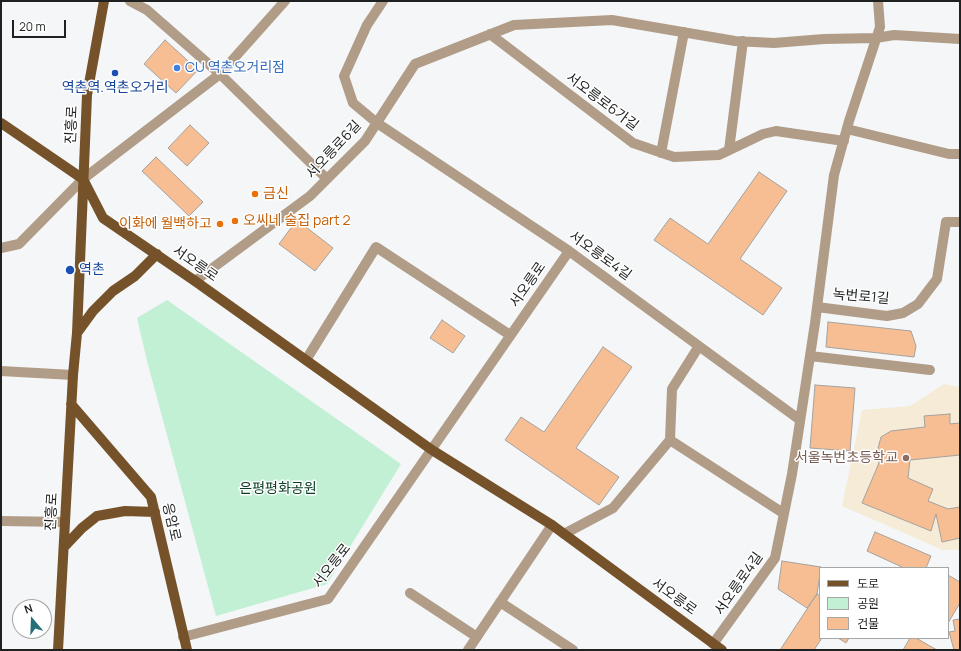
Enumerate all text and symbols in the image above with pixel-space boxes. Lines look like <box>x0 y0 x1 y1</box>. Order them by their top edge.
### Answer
scale bar <box>14 12 68 38</box>
text: 20 m <box>19 18 46 35</box>
place label: CU 역촌오거리점 <box>185 60 285 76</box>
marker: CU 역촌오거리점 <box>172 63 182 73</box>
marker: 역촌역.역촌오거리 <box>110 68 120 78</box>
street label: 서오릉로6가길 <box>563 69 641 135</box>
place label: 역촌역.역촌오거리 <box>62 80 168 96</box>
street label: 진흥로 <box>63 105 81 145</box>
street label: 서오릉로6길 <box>303 118 365 182</box>
place label: 금신 <box>263 186 289 202</box>
marker: 금신 <box>250 189 260 199</box>
place label: 오씨네 술집 part 2 <box>243 213 350 229</box>
place label: 이화에 월백하고 <box>119 216 212 232</box>
marker: 오씨네 술집 part 2 <box>230 216 240 226</box>
marker: 이화에 월백하고 <box>215 219 225 229</box>
street label: 서오릉로4길 <box>566 228 634 284</box>
street label: 서오릉로 <box>169 242 221 286</box>
street label: 서오릉로 <box>506 259 550 311</box>
place label: 역촌 <box>79 262 105 278</box>
marker: 역촌 <box>64 264 76 276</box>
street label: 녹번로1길 <box>832 286 890 308</box>
place label: 서울녹번초등학교 <box>795 450 898 466</box>
marker: 서울녹번초등학교 <box>901 453 911 463</box>
park label: 은평평화공원 <box>239 481 317 497</box>
street label: 진흥로 <box>43 492 61 532</box>
street label: 응암로 <box>158 501 184 543</box>
street label: 서오릉로 <box>310 541 354 591</box>
street label: 서오릉로4길 <box>711 549 767 619</box>
legend <box>819 567 949 639</box>
street label: 서오릉로 <box>648 575 700 619</box>
text: 도로 <box>857 575 879 592</box>
text: 공원 <box>857 595 879 612</box>
north arrow <box>12 599 52 639</box>
text: N <box>22 600 34 617</box>
text: 건물 <box>857 615 879 632</box>

